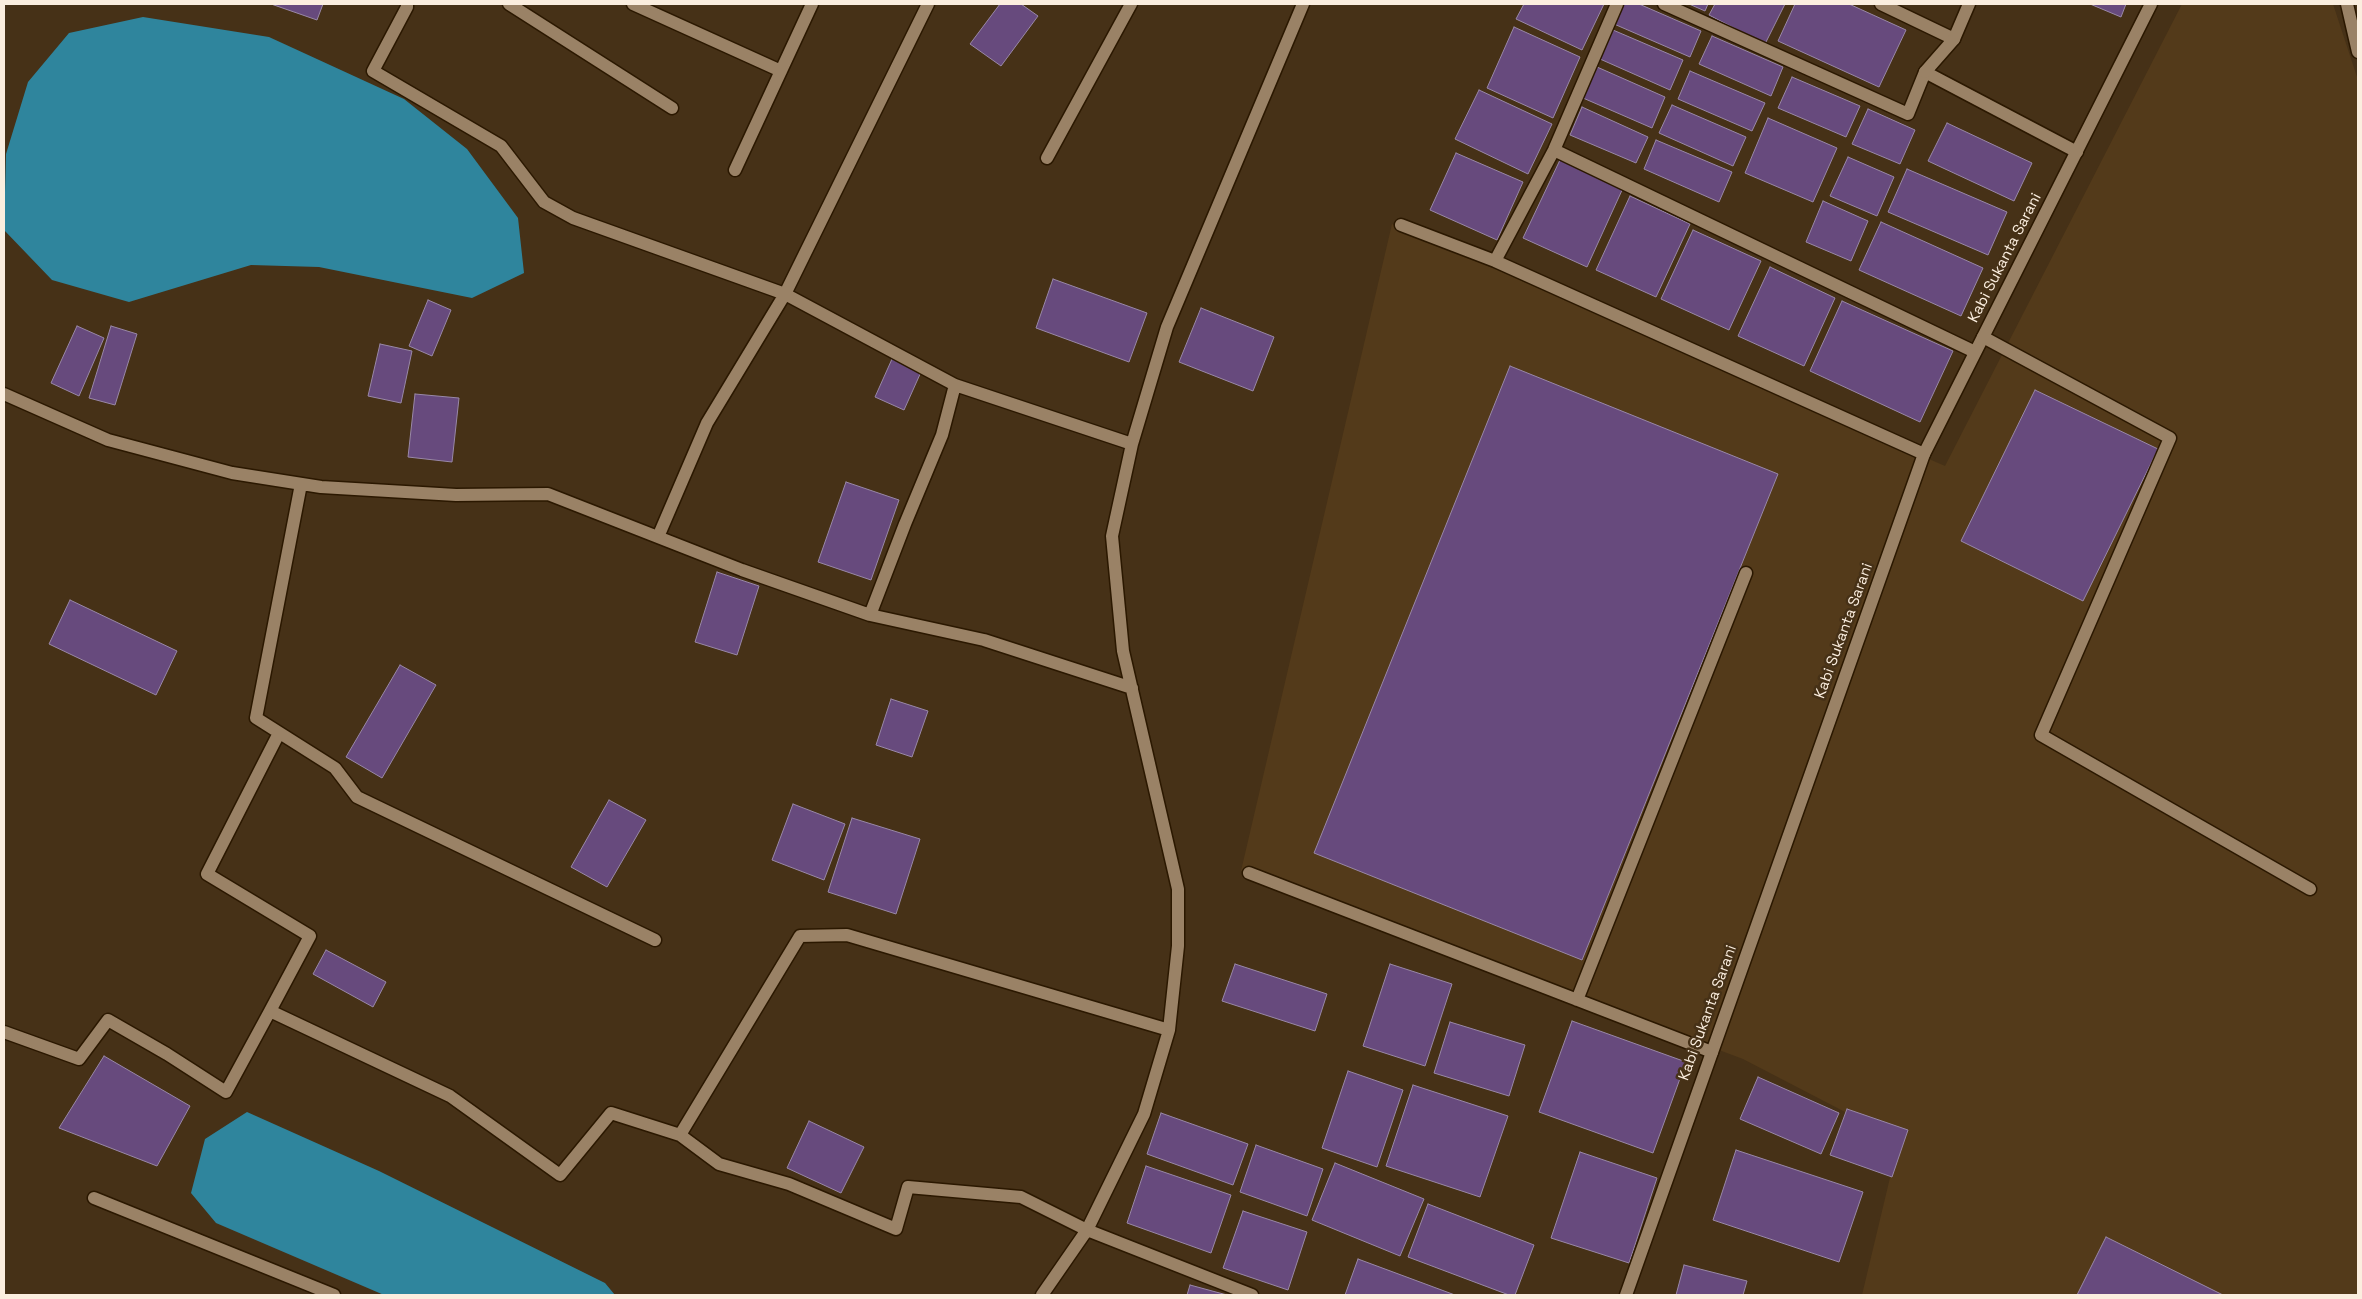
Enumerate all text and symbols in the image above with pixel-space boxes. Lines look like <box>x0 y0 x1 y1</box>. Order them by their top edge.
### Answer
street label: Kabi Sukanta Sarani <box>1965 190 2045 326</box>
street label: Kabi Sukanta Sarani <box>1811 561 1877 701</box>
street label: Kabi Sukanta Sarani <box>1675 943 1741 1083</box>

